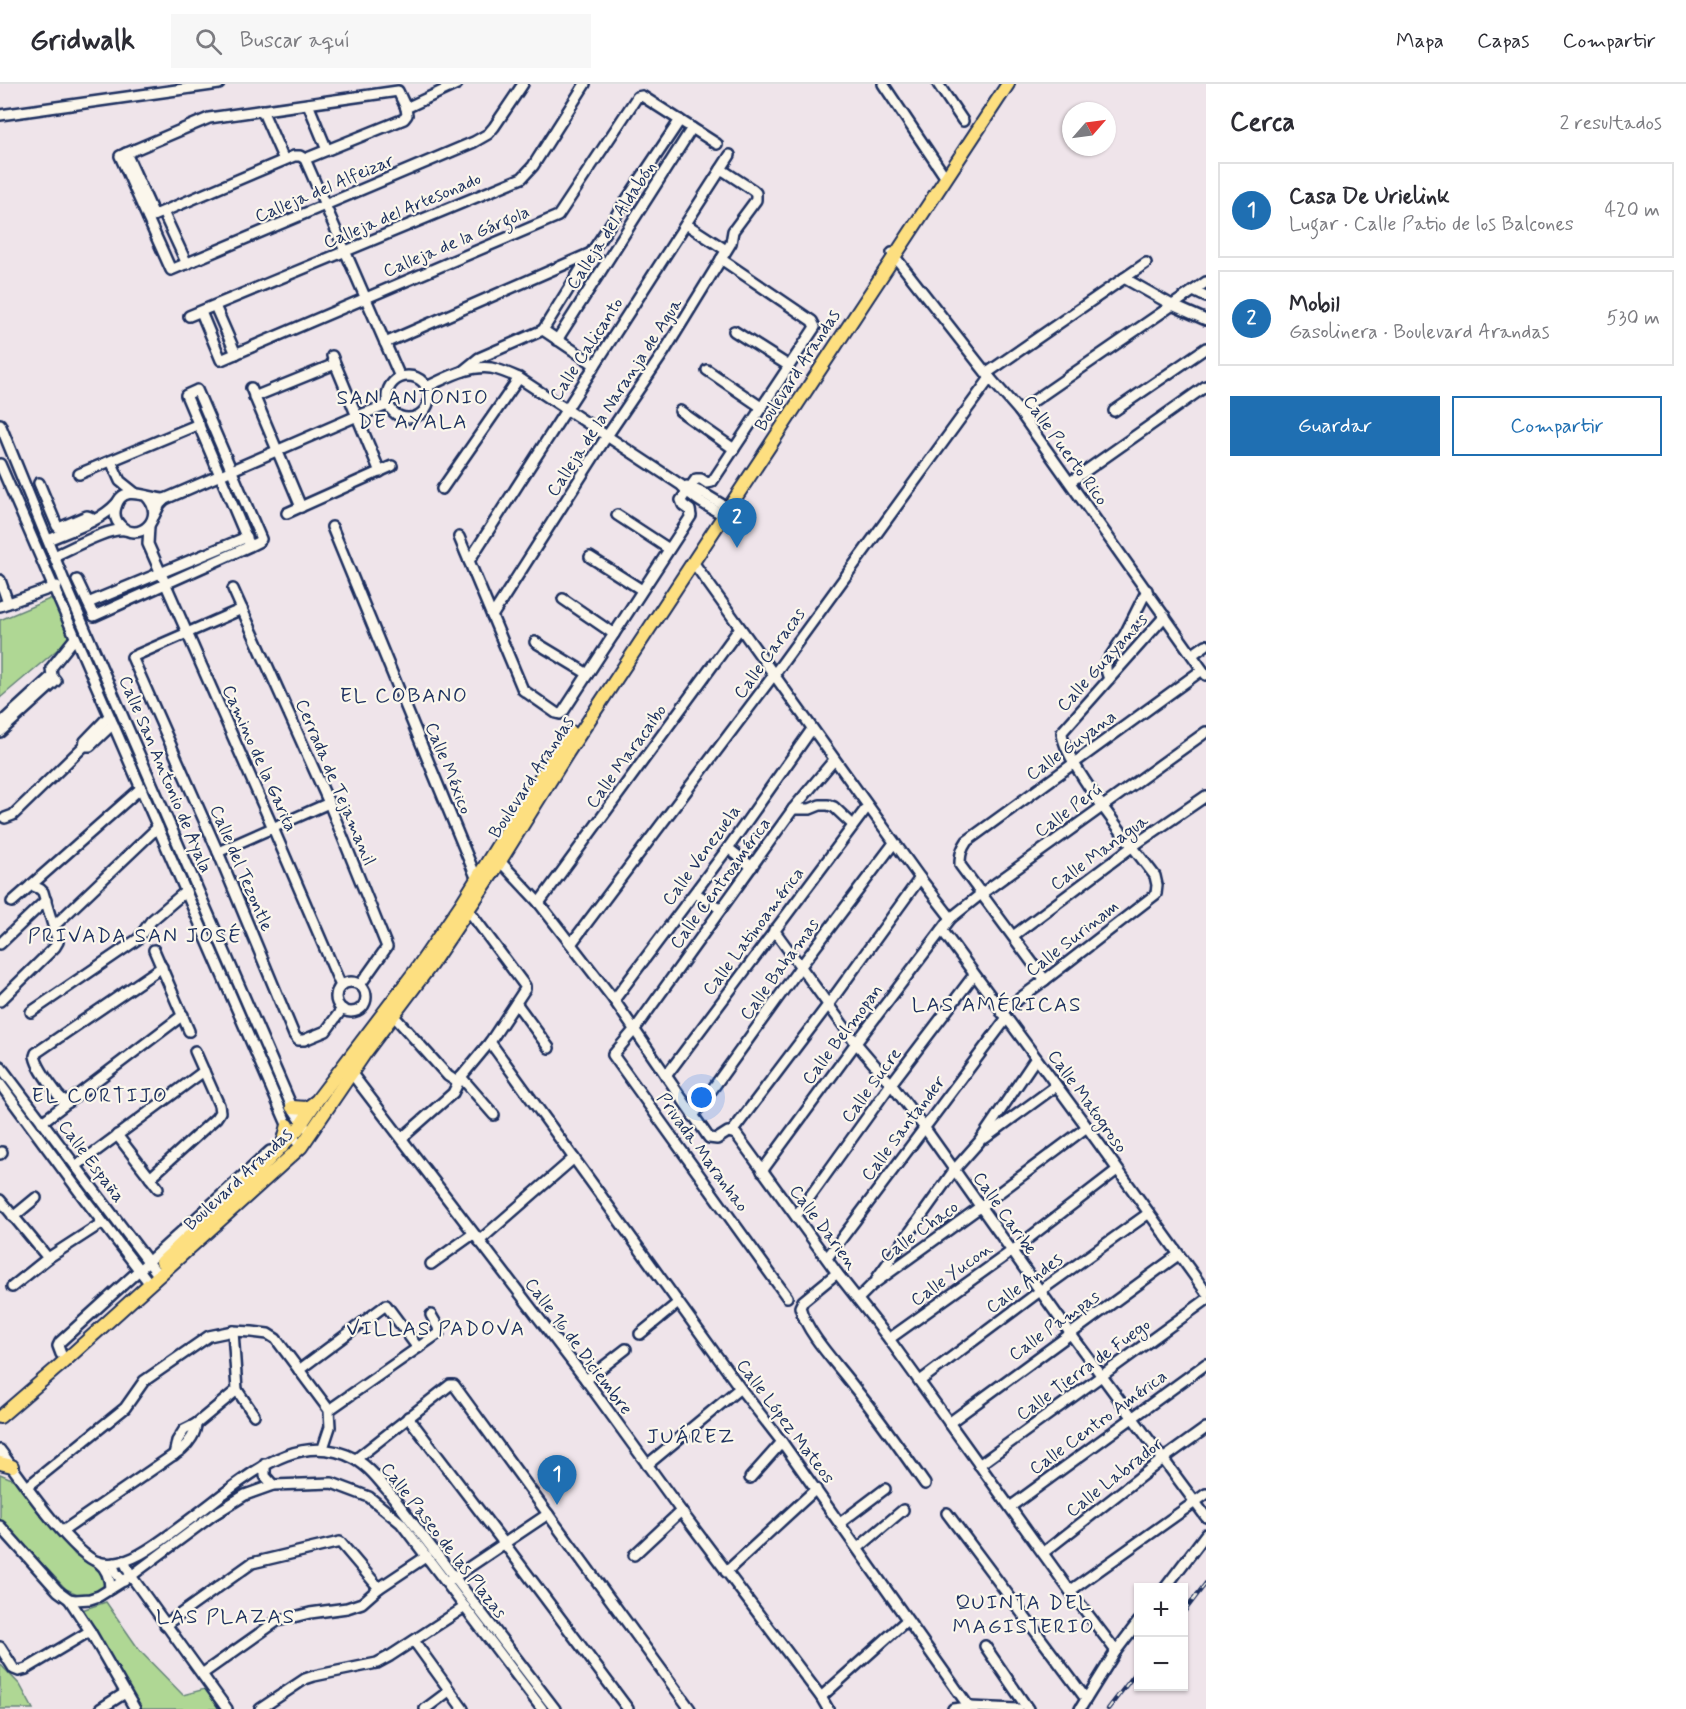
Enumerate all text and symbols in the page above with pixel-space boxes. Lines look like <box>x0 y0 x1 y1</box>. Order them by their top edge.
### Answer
search box <box>171 14 591 68</box>
text: Gridwalk <box>30 23 135 60</box>
icon: search <box>192 25 225 58</box>
text: Buscar aquí <box>240 27 350 55</box>
text: Mapa <box>1396 27 1444 55</box>
text: Capas <box>1477 27 1530 55</box>
text: Compartir <box>1563 27 1656 55</box>
north arrow <box>1062 102 1116 156</box>
text: Cerca <box>1230 106 1295 140</box>
text: 2 resultados <box>1559 110 1662 137</box>
street label: Calleja del Alfeizar <box>251 149 398 229</box>
street label: Calleja del Aldabón <box>561 157 662 295</box>
street label: Calleja del Artesonado <box>320 167 485 255</box>
text: Casa De Urielink <box>1289 183 1450 211</box>
text: 1 <box>1247 197 1256 224</box>
text: 420 m <box>1604 197 1660 224</box>
street label: Calleja de la Gárgola <box>380 200 534 285</box>
text: Lugar · Calle Patio de los Balcones <box>1289 211 1574 238</box>
text: Mobil <box>1289 291 1340 319</box>
street label: Calleja de la Naranja de Agua <box>542 293 688 502</box>
street label: Calle Calicanto <box>544 293 629 406</box>
street label: Boulevard Arandas <box>749 305 846 436</box>
text: 2 <box>1247 305 1256 332</box>
text: 530 m <box>1606 305 1660 332</box>
text: Gasolinera · Boulevard Arandas <box>1289 319 1550 346</box>
district label: SAN ANTONIO DE AYALA <box>336 384 490 436</box>
street label: Calle Puerto Rico <box>1017 391 1113 511</box>
button: Guardar <box>1230 396 1440 456</box>
button: Compartir <box>1452 396 1662 456</box>
pin: 2 <box>718 498 756 548</box>
street label: Calle Caracas <box>728 603 811 704</box>
street label: Calle Guayanas <box>1052 608 1154 717</box>
street label: Calle San Antonio de Ayala <box>113 672 218 877</box>
street label: Camino de la Garita <box>216 681 302 836</box>
district label: EL COBANO <box>340 682 468 710</box>
street label: Cerrada de Tejamanil <box>289 696 381 869</box>
street label: Calle Maracaibo <box>581 700 673 814</box>
street label: Calle Guyana <box>1022 705 1122 787</box>
street label: Boulevard Arandas <box>483 712 580 843</box>
street label: Calle México <box>419 719 477 818</box>
street label: Calle Perú <box>1030 778 1107 843</box>
street label: Calle Venezuela <box>657 800 747 911</box>
street label: Calle del Tezontle <box>204 802 279 935</box>
street label: Calle Managua <box>1046 809 1154 897</box>
street label: Calle Centroamérica <box>665 813 777 954</box>
street label: Calle Latinoamérica <box>697 862 810 1001</box>
street label: Calle Surinam <box>1021 895 1124 983</box>
street label: Calle Bahamas <box>735 914 825 1025</box>
district label: PRIVADA SAN JOSÉ <box>28 922 242 950</box>
street label: Calle Belmopan <box>797 979 889 1090</box>
district label: LAS AMÉRICAS <box>912 991 1082 1019</box>
street label: Calle Sucre <box>836 1043 907 1128</box>
street label: Calle Matogroso <box>1041 1045 1133 1159</box>
street label: Calle Santander <box>856 1071 952 1186</box>
district label: EL CORTIJO <box>32 1082 168 1110</box>
your location <box>687 1083 716 1112</box>
street label: Privada Maranhao <box>651 1088 754 1217</box>
street label: Calle España <box>52 1115 130 1208</box>
street label: Boulevard Arandas <box>179 1123 298 1236</box>
street label: Calle Caribe <box>967 1167 1042 1260</box>
street label: Calle Darien <box>783 1180 863 1275</box>
street label: Calle Chaco <box>876 1195 964 1268</box>
street label: Calle Yucon <box>906 1237 997 1312</box>
street label: Calle Andes <box>981 1248 1068 1320</box>
street label: Calle 16 de Diciembre <box>519 1273 638 1420</box>
street label: Calle Pampas <box>1004 1285 1105 1367</box>
street label: Calle Tierra de Fuego <box>1012 1313 1156 1427</box>
district label: VILLAS PADOVA <box>346 1315 526 1343</box>
street label: Calle López Mateos <box>730 1354 840 1489</box>
street label: Calle Centro América <box>1025 1365 1172 1481</box>
district label: JUÁREZ <box>647 1423 735 1451</box>
street label: Calle Labrador <box>1061 1432 1168 1523</box>
pin: 1 <box>538 1456 576 1505</box>
street label: Calle Paseo de las Plazas <box>375 1458 512 1624</box>
map controls <box>1134 1583 1188 1691</box>
button: + <box>1134 1583 1188 1637</box>
district label: QUINTA DEL MAGISTERIO <box>953 1589 1095 1641</box>
district label: LAS PLAZAS <box>156 1603 296 1631</box>
button: − <box>1134 1637 1188 1691</box>

